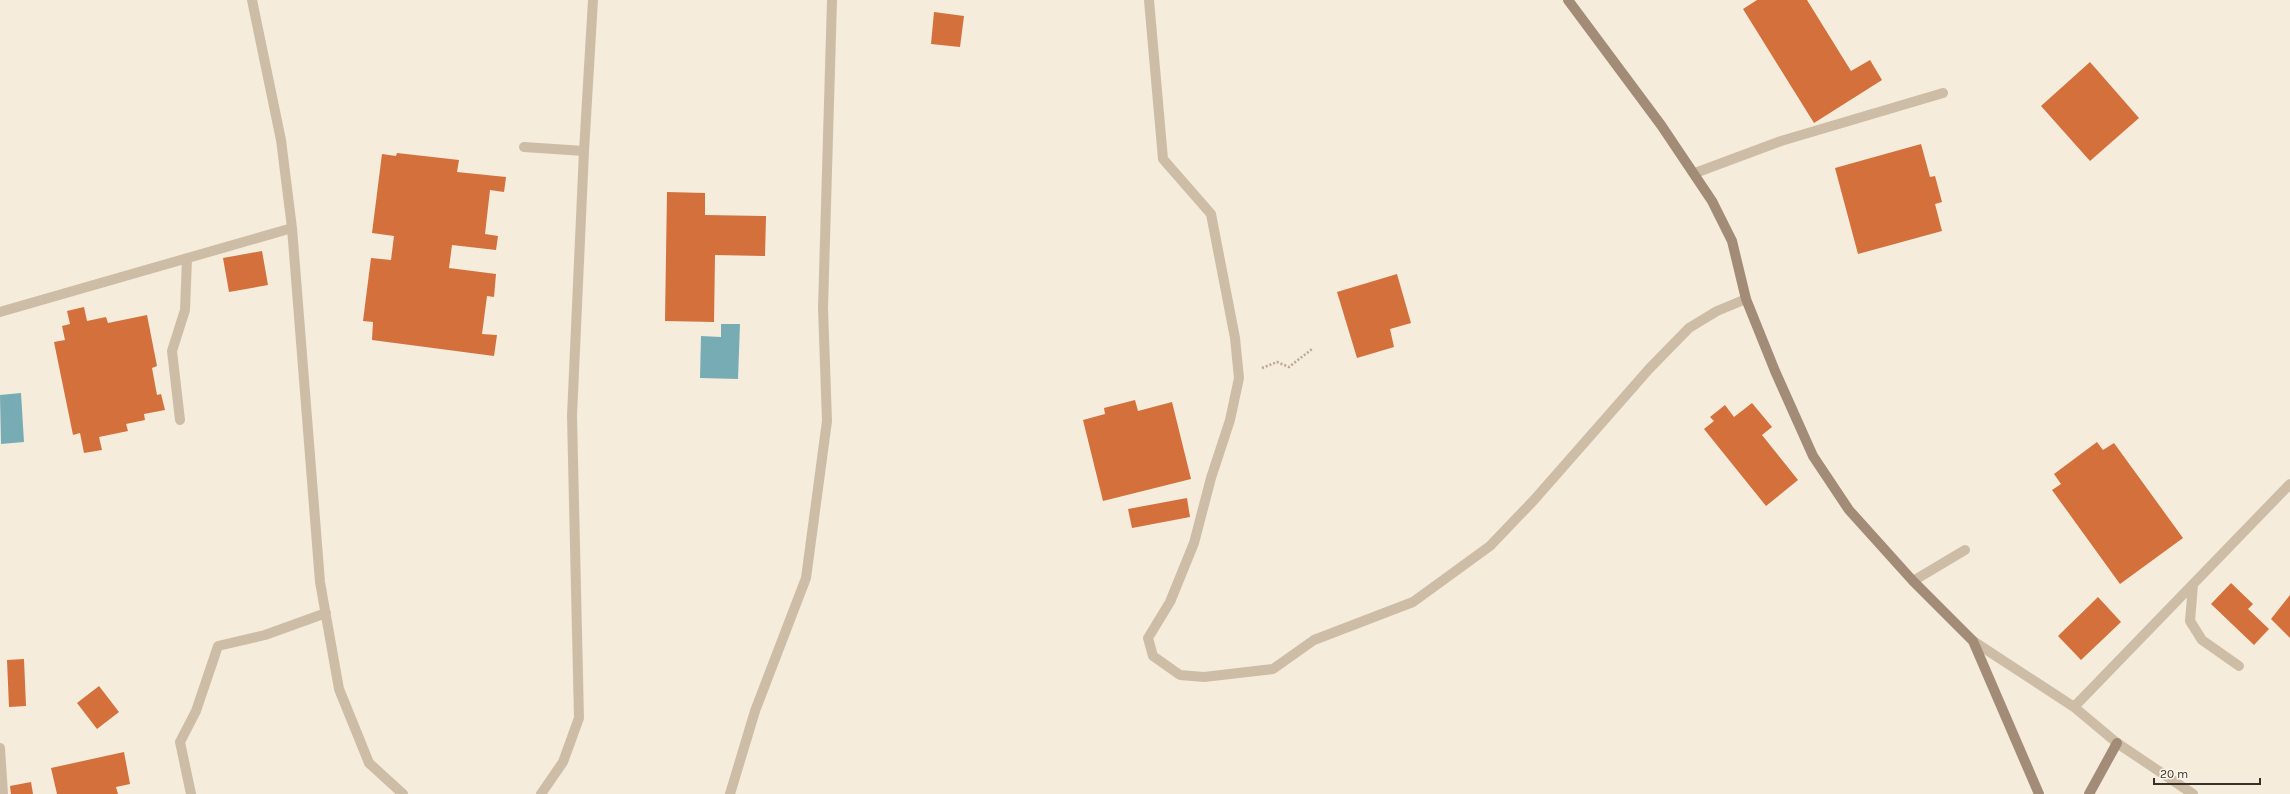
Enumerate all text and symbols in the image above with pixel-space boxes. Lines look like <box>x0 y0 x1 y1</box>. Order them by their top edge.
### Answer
scale bar <box>2154 760 2260 786</box>
text: 20 m <box>2160 767 2188 781</box>

